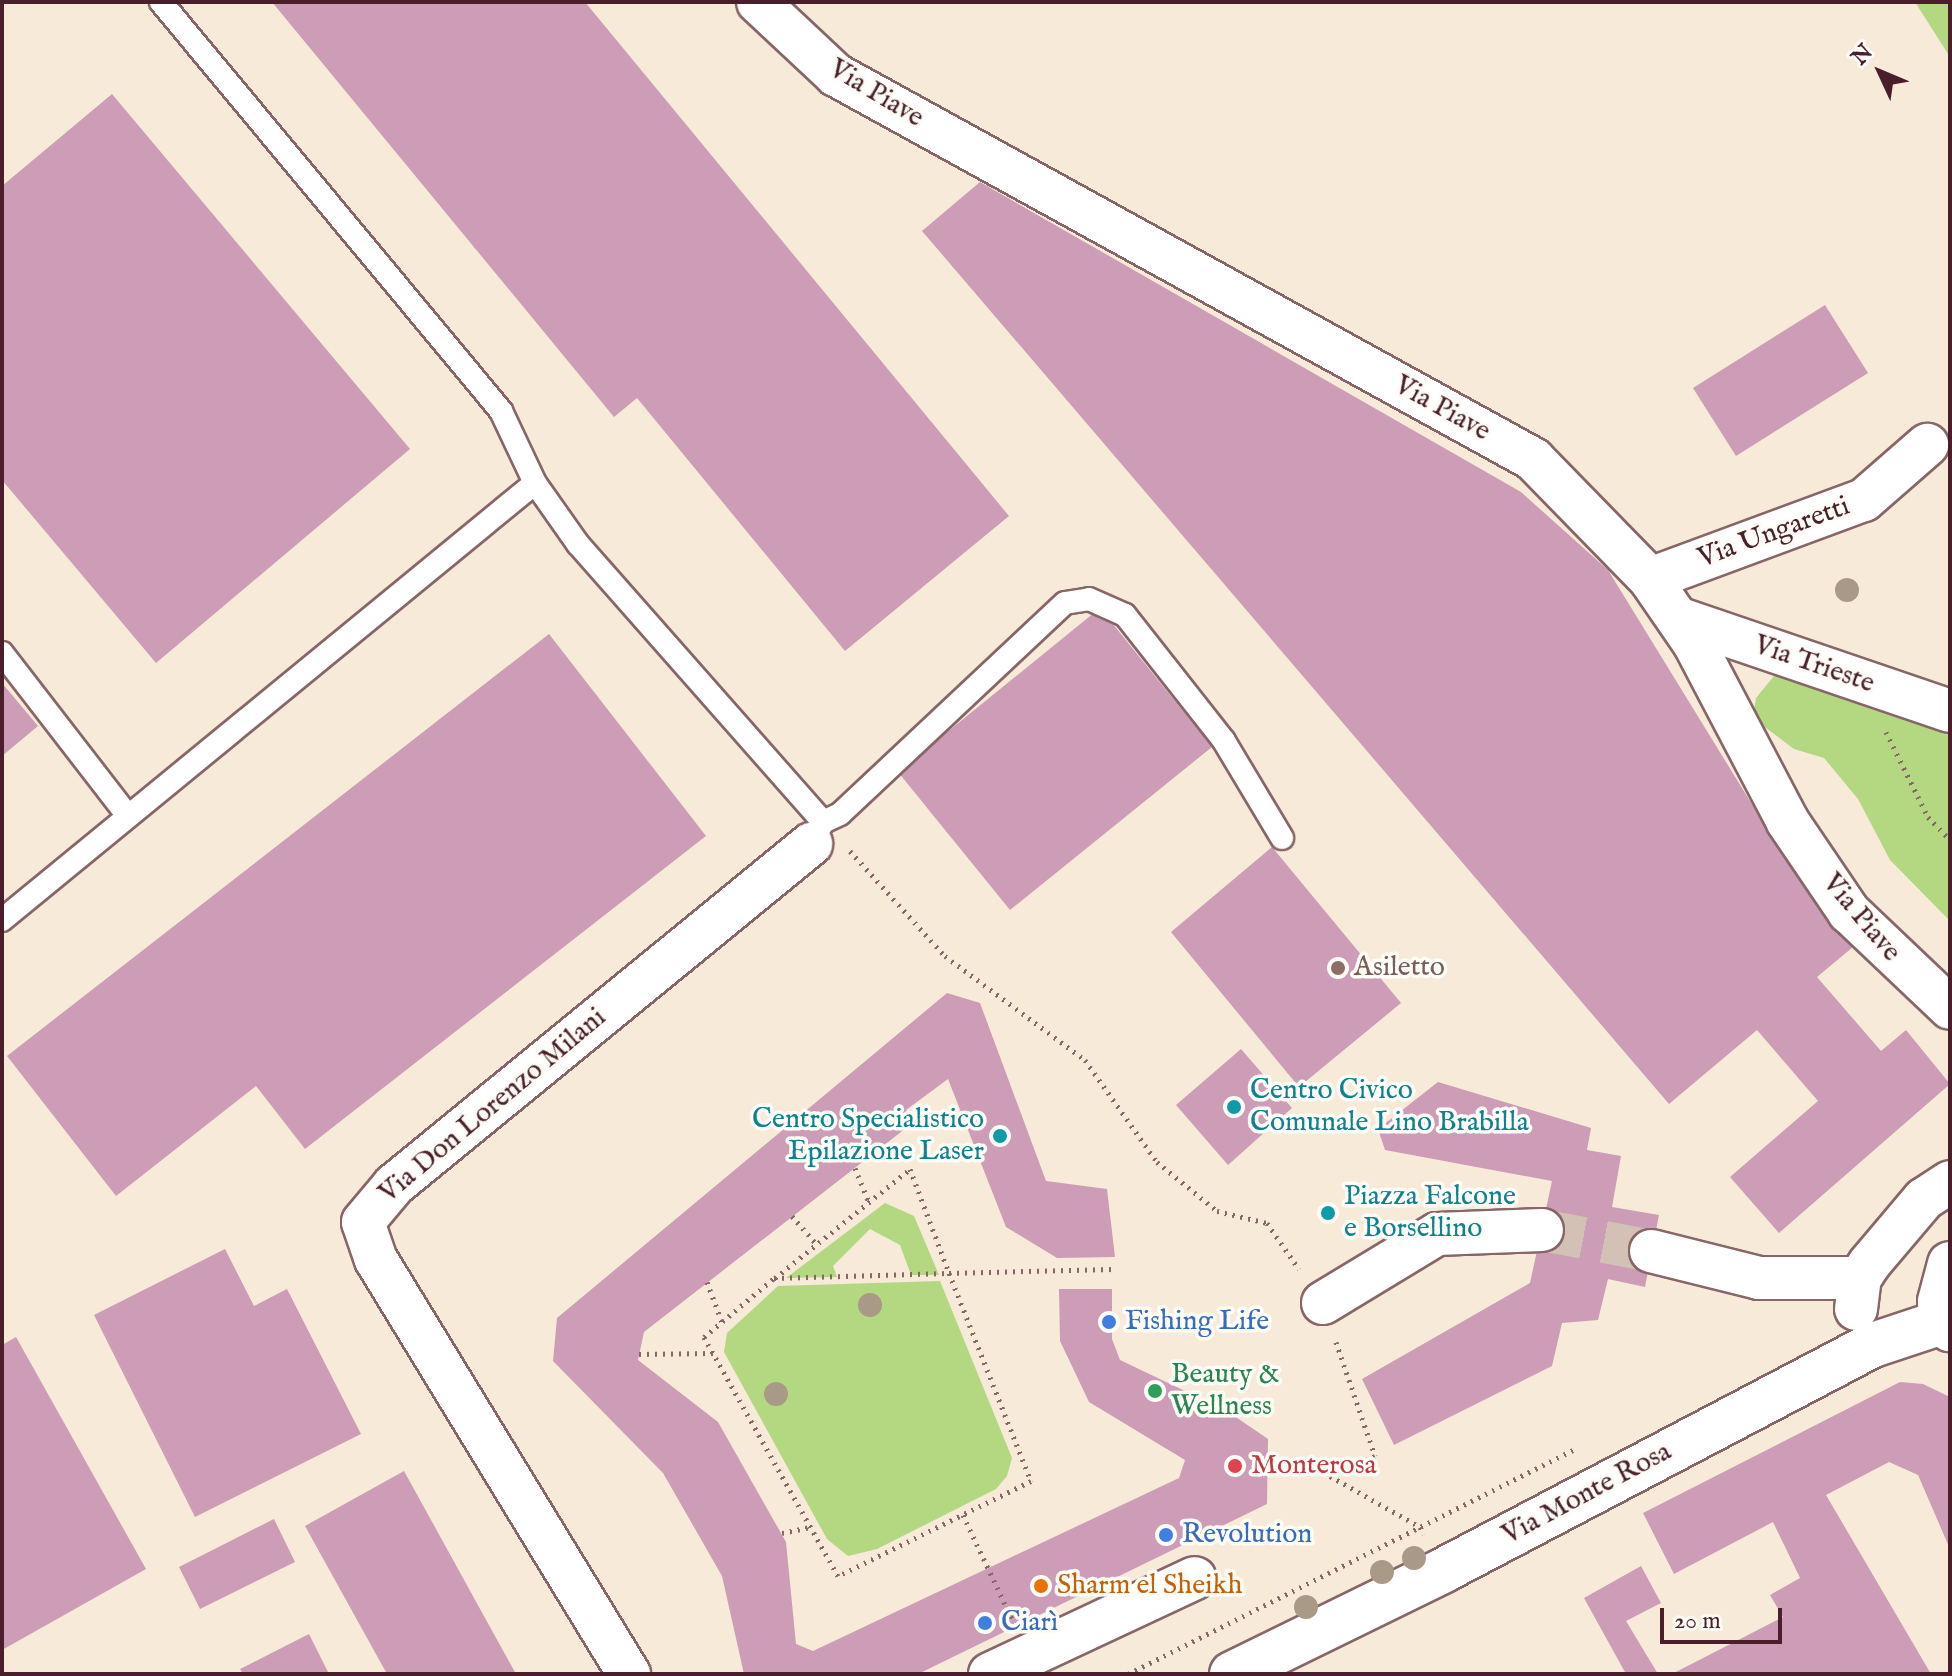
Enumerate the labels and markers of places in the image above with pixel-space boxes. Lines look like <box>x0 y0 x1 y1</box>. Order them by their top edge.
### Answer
place label: Asiletto <box>1354 951 1445 985</box>
marker: Asiletto <box>1329 959 1347 977</box>
place label: Centro Civico Comunale Lino Brabilla <box>1250 1074 1529 1140</box>
marker: Centro Civico Comunale Lino Brabilla <box>1225 1098 1243 1116</box>
place label: Centro Specialistico Epilazione Laser <box>752 1103 984 1169</box>
marker: Centro Specialistico Epilazione Laser <box>991 1127 1009 1145</box>
place label: Piazza Falcone e Borsellino <box>1344 1180 1516 1246</box>
marker: Piazza Falcone e Borsellino <box>1319 1204 1337 1222</box>
place label: Fishing Life <box>1125 1305 1269 1339</box>
marker: Fishing Life <box>1100 1313 1118 1331</box>
place label: Beauty & Wellness <box>1171 1358 1280 1424</box>
marker: Beauty & Wellness <box>1146 1382 1164 1400</box>
place label: Monterosa <box>1251 1449 1377 1483</box>
marker: Monterosa <box>1226 1457 1244 1475</box>
place label: Revolution <box>1182 1518 1312 1552</box>
marker: Revolution <box>1157 1526 1175 1544</box>
place label: Sharm el Sheikh <box>1057 1569 1242 1603</box>
marker: Sharm el Sheikh <box>1032 1577 1050 1595</box>
place label: Ciarì <box>1001 1606 1058 1640</box>
marker: Ciarì <box>976 1614 994 1632</box>

